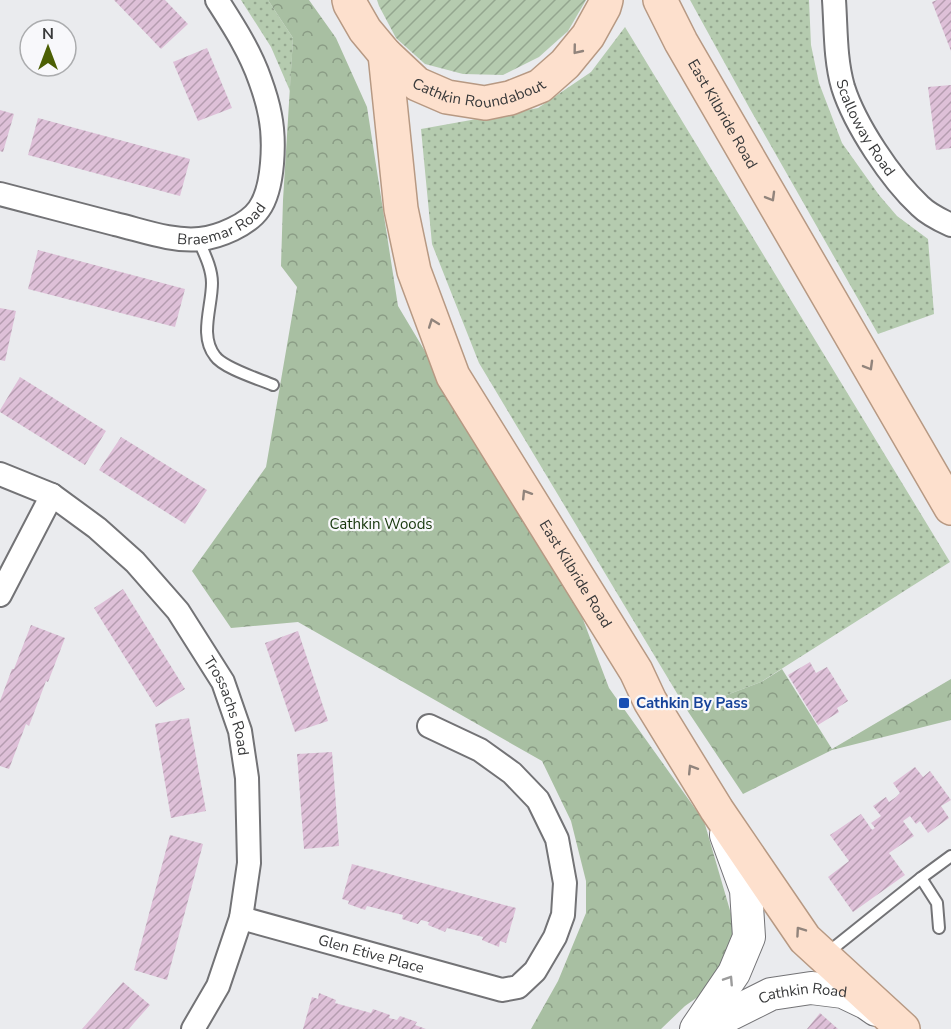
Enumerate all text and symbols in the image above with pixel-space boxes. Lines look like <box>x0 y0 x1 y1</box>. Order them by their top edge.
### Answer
north arrow <box>18 18 78 78</box>
text: N <box>42 23 54 45</box>
one-way arrow <box>573 43 584 54</box>
street label: East Kilbride Road <box>683 55 762 172</box>
street label: Cathkin Roundabout <box>410 67 548 87</box>
text: Cathkin Roundabout <box>409 73 551 113</box>
street label: Scalloway Road <box>831 77 900 180</box>
one-way arrow <box>764 191 775 201</box>
street label: Braemar Road <box>176 199 271 250</box>
one-way arrow <box>428 319 441 329</box>
one-way arrow <box>861 360 873 370</box>
one-way arrow <box>521 490 533 500</box>
park label: Cathkin Woods <box>329 514 433 534</box>
street label: East Kilbride Road <box>535 516 617 632</box>
street label: Trossachs Road <box>199 652 254 757</box>
place label: Cathkin By Pass <box>636 693 748 713</box>
marker: Cathkin By Pass <box>617 696 631 710</box>
one-way arrow <box>688 765 700 775</box>
one-way arrow <box>796 927 807 938</box>
street label: Glen Etive Place <box>316 930 426 978</box>
one-way arrow <box>722 976 733 987</box>
street label: Cathkin Road <box>755 978 848 1009</box>

